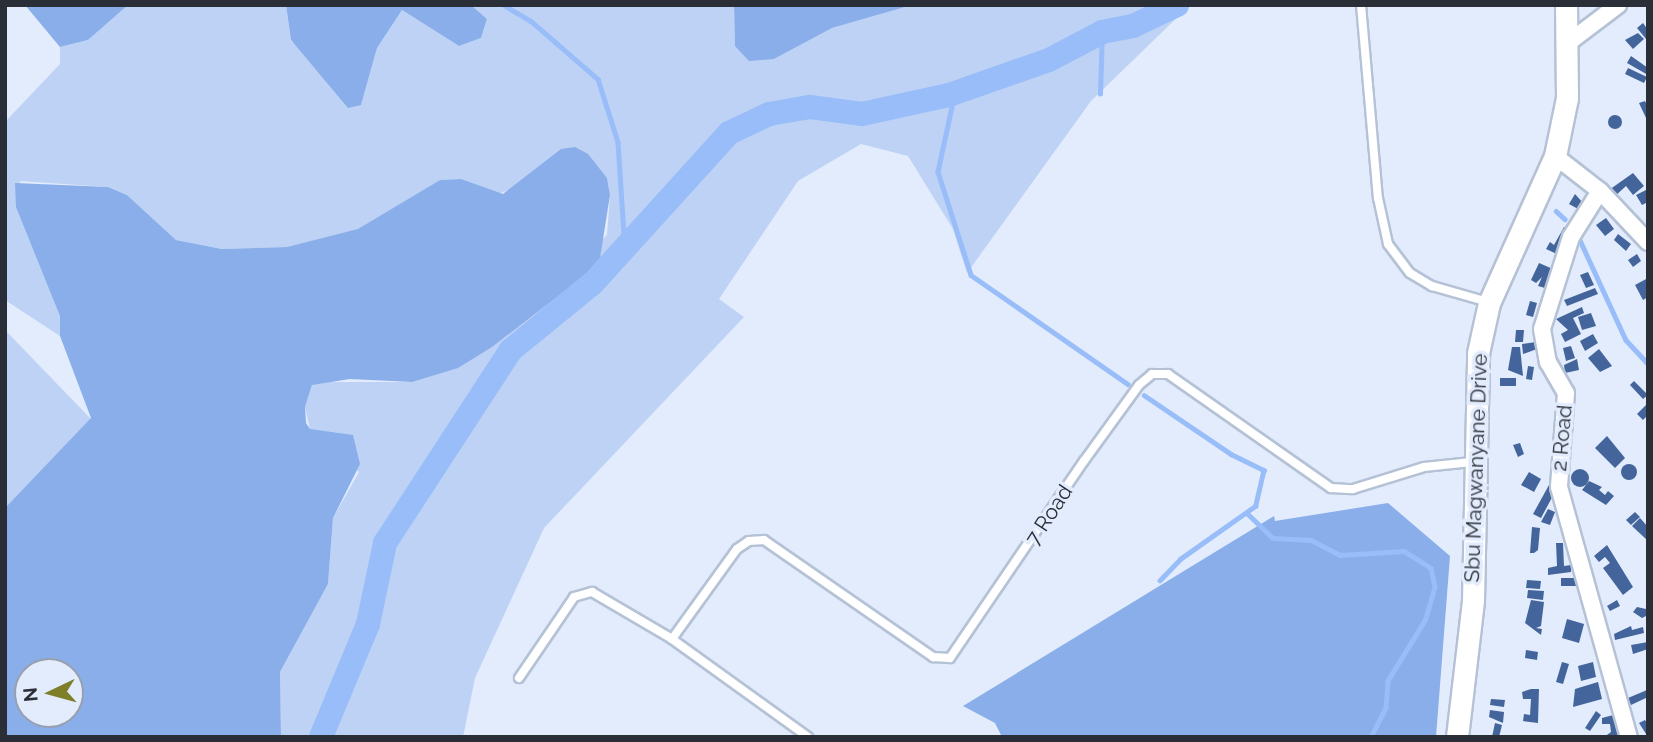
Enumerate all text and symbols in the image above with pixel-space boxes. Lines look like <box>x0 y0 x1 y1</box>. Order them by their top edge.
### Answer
street label: Sbu Magwanyane Drive <box>1459 353 1493 583</box>
street label: 2 Road <box>1547 404 1577 472</box>
street label: 7 Road <box>1020 480 1078 550</box>
north arrow <box>14 658 84 728</box>
text: N <box>18 686 42 703</box>

